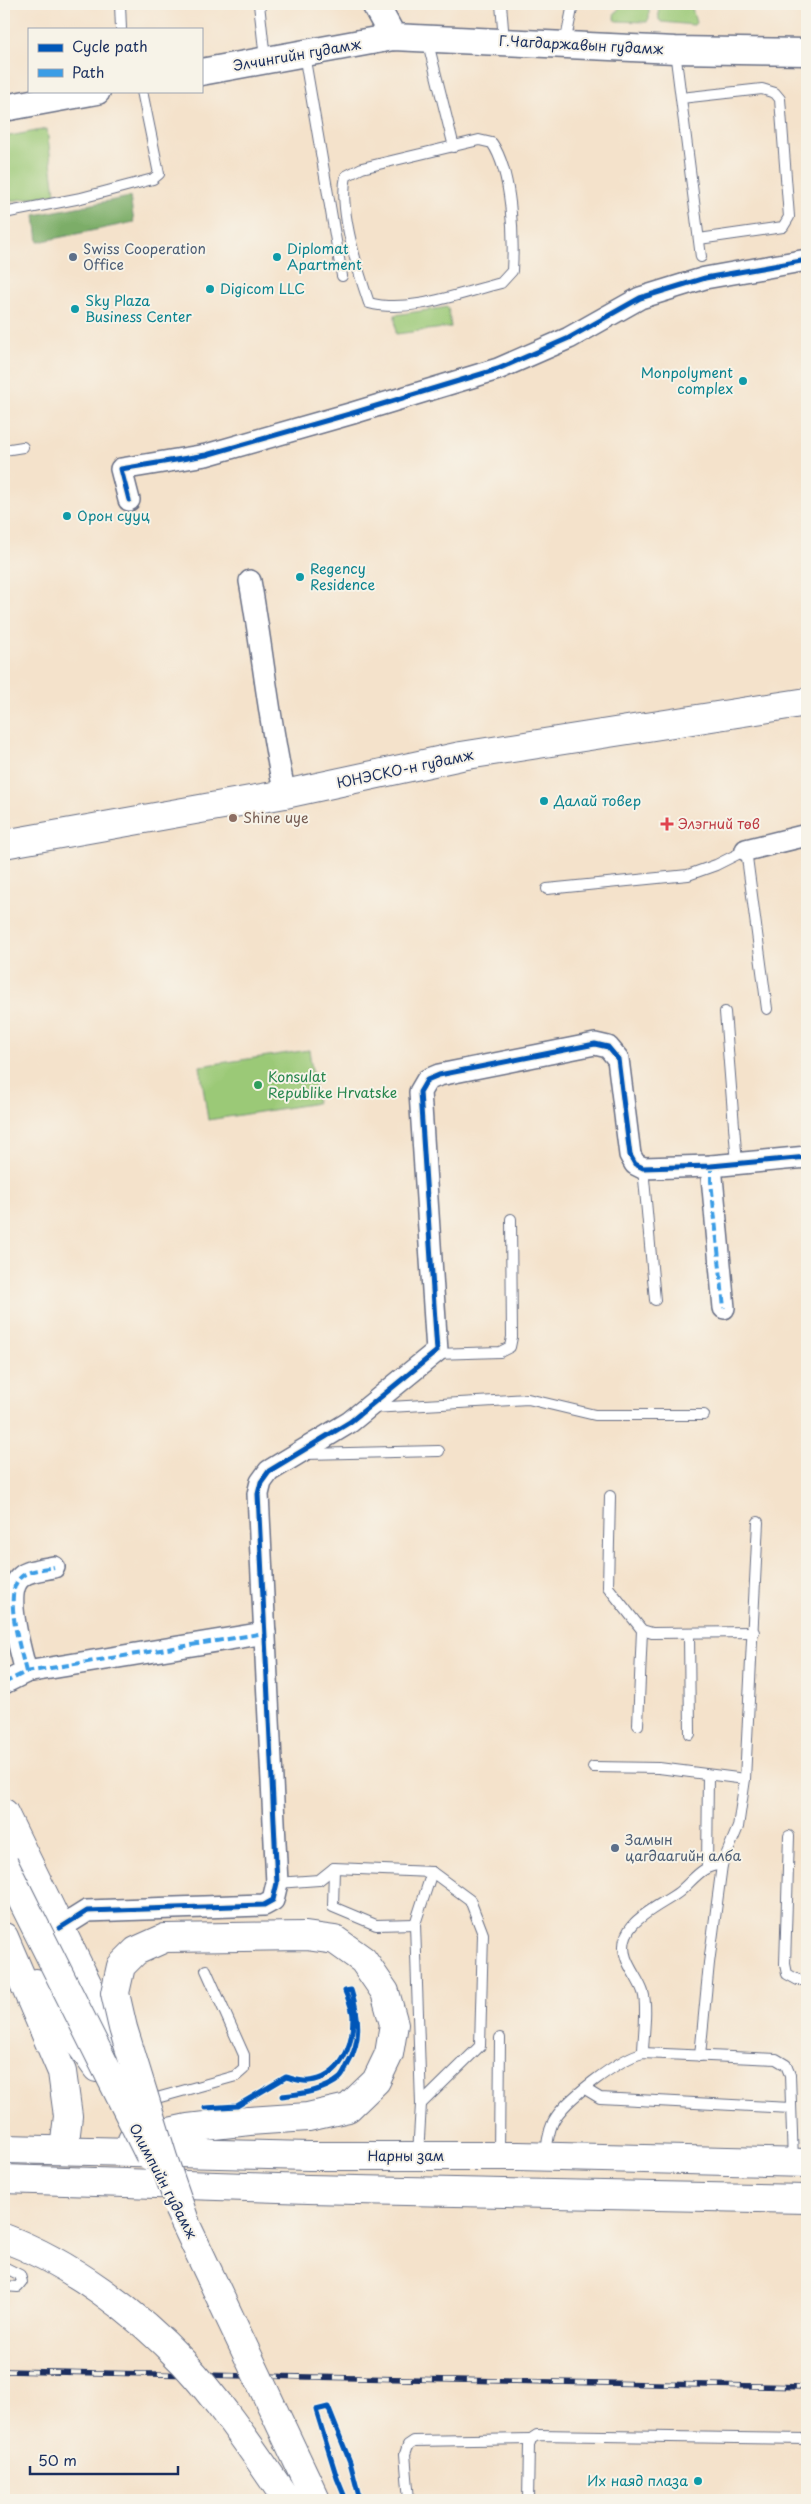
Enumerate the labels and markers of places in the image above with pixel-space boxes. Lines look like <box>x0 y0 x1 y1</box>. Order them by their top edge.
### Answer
place label: Swiss Cooperation Office <box>83 238 206 275</box>
place label: Diplomat Apartment <box>287 238 362 275</box>
marker: Swiss Cooperation Office <box>67 251 79 263</box>
marker: Diplomat Apartment <box>271 251 283 263</box>
place label: Digicom LLC <box>220 278 305 299</box>
marker: Digicom LLC <box>204 283 216 295</box>
place label: Sky Plaza Business Center <box>85 290 192 327</box>
marker: Sky Plaza Business Center <box>69 303 81 315</box>
place label: Monpolyment complex <box>641 362 733 399</box>
marker: Monpolyment complex <box>737 375 749 387</box>
place label: Орон сууц <box>77 505 150 526</box>
marker: Орон сууц <box>61 510 73 522</box>
place label: Regency Residence <box>310 558 375 595</box>
marker: Regency Residence <box>294 571 306 583</box>
place label: Далай товер <box>553 790 641 811</box>
marker: Далай товер <box>538 795 550 807</box>
place label: Shine uye <box>243 807 309 828</box>
marker: Shine uye <box>227 812 239 824</box>
place label: Элэгний төв <box>678 813 760 834</box>
marker: Элэгний төв <box>660 817 674 831</box>
place label: Konsulat Republike Hrvatske <box>268 1066 397 1103</box>
marker: Konsulat Republike Hrvatske <box>252 1079 264 1091</box>
place label: Замын цагдаагийн алба <box>625 1829 742 1866</box>
marker: Замын цагдаагийн алба <box>609 1842 621 1854</box>
place label: Их наяд плаза <box>587 2470 688 2491</box>
marker: Их наяд плаза <box>692 2475 704 2487</box>

